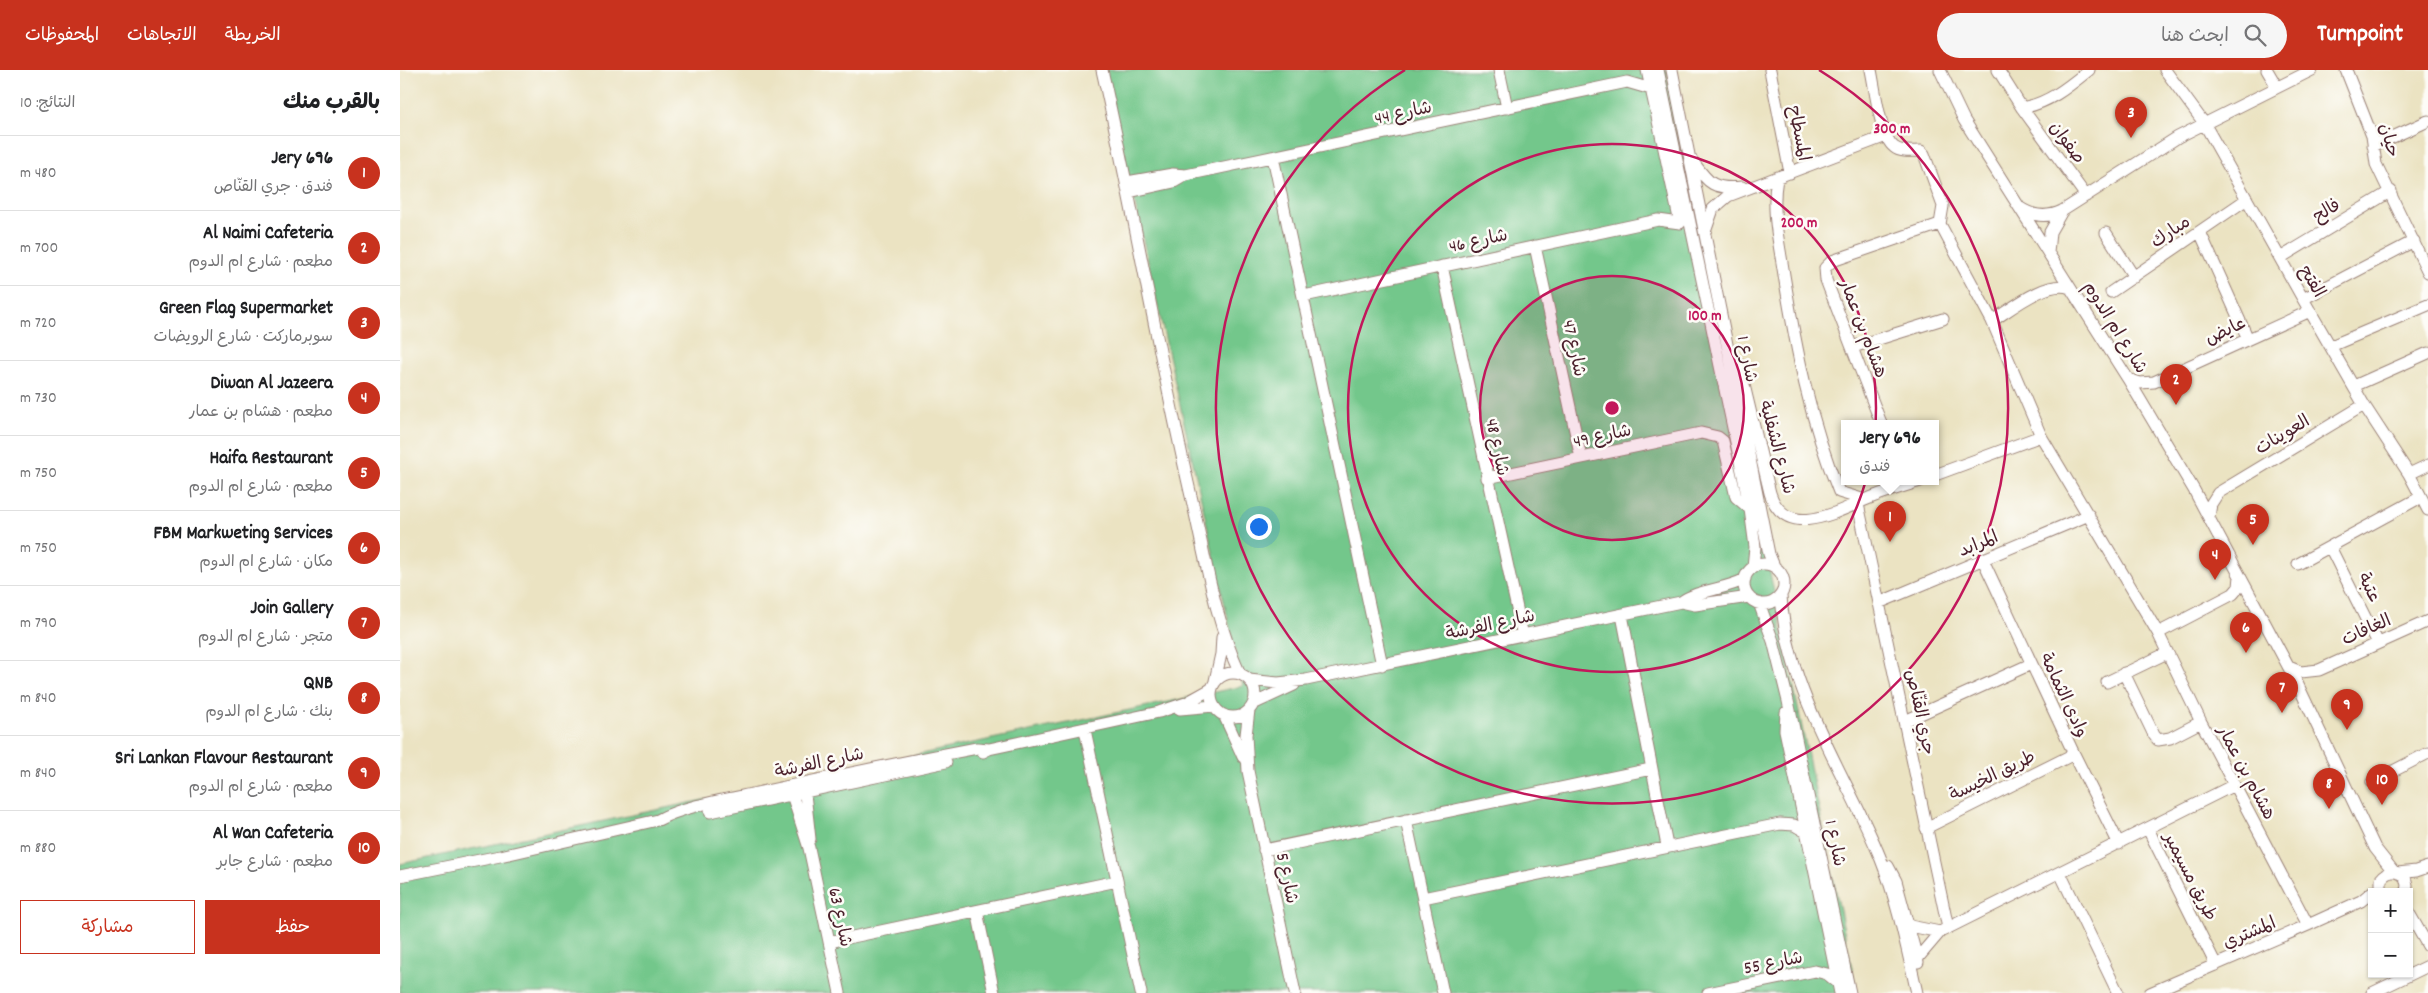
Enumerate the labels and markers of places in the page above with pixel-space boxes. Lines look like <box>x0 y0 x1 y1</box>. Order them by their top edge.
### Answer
pin: 3 <box>2115 97 2147 138</box>
pin: 2 <box>2160 364 2192 405</box>
centre of rings <box>1603 399 1621 417</box>
pin: 1 <box>1874 501 1906 542</box>
pin: 5 <box>2237 504 2269 545</box>
pin: 4 <box>2199 539 2231 580</box>
pin: 6 <box>2230 612 2262 653</box>
pin: 7 <box>2266 672 2298 713</box>
pin: 9 <box>2331 689 2363 730</box>
pin: 10 <box>2366 764 2398 805</box>
pin: 8 <box>2313 768 2345 809</box>

